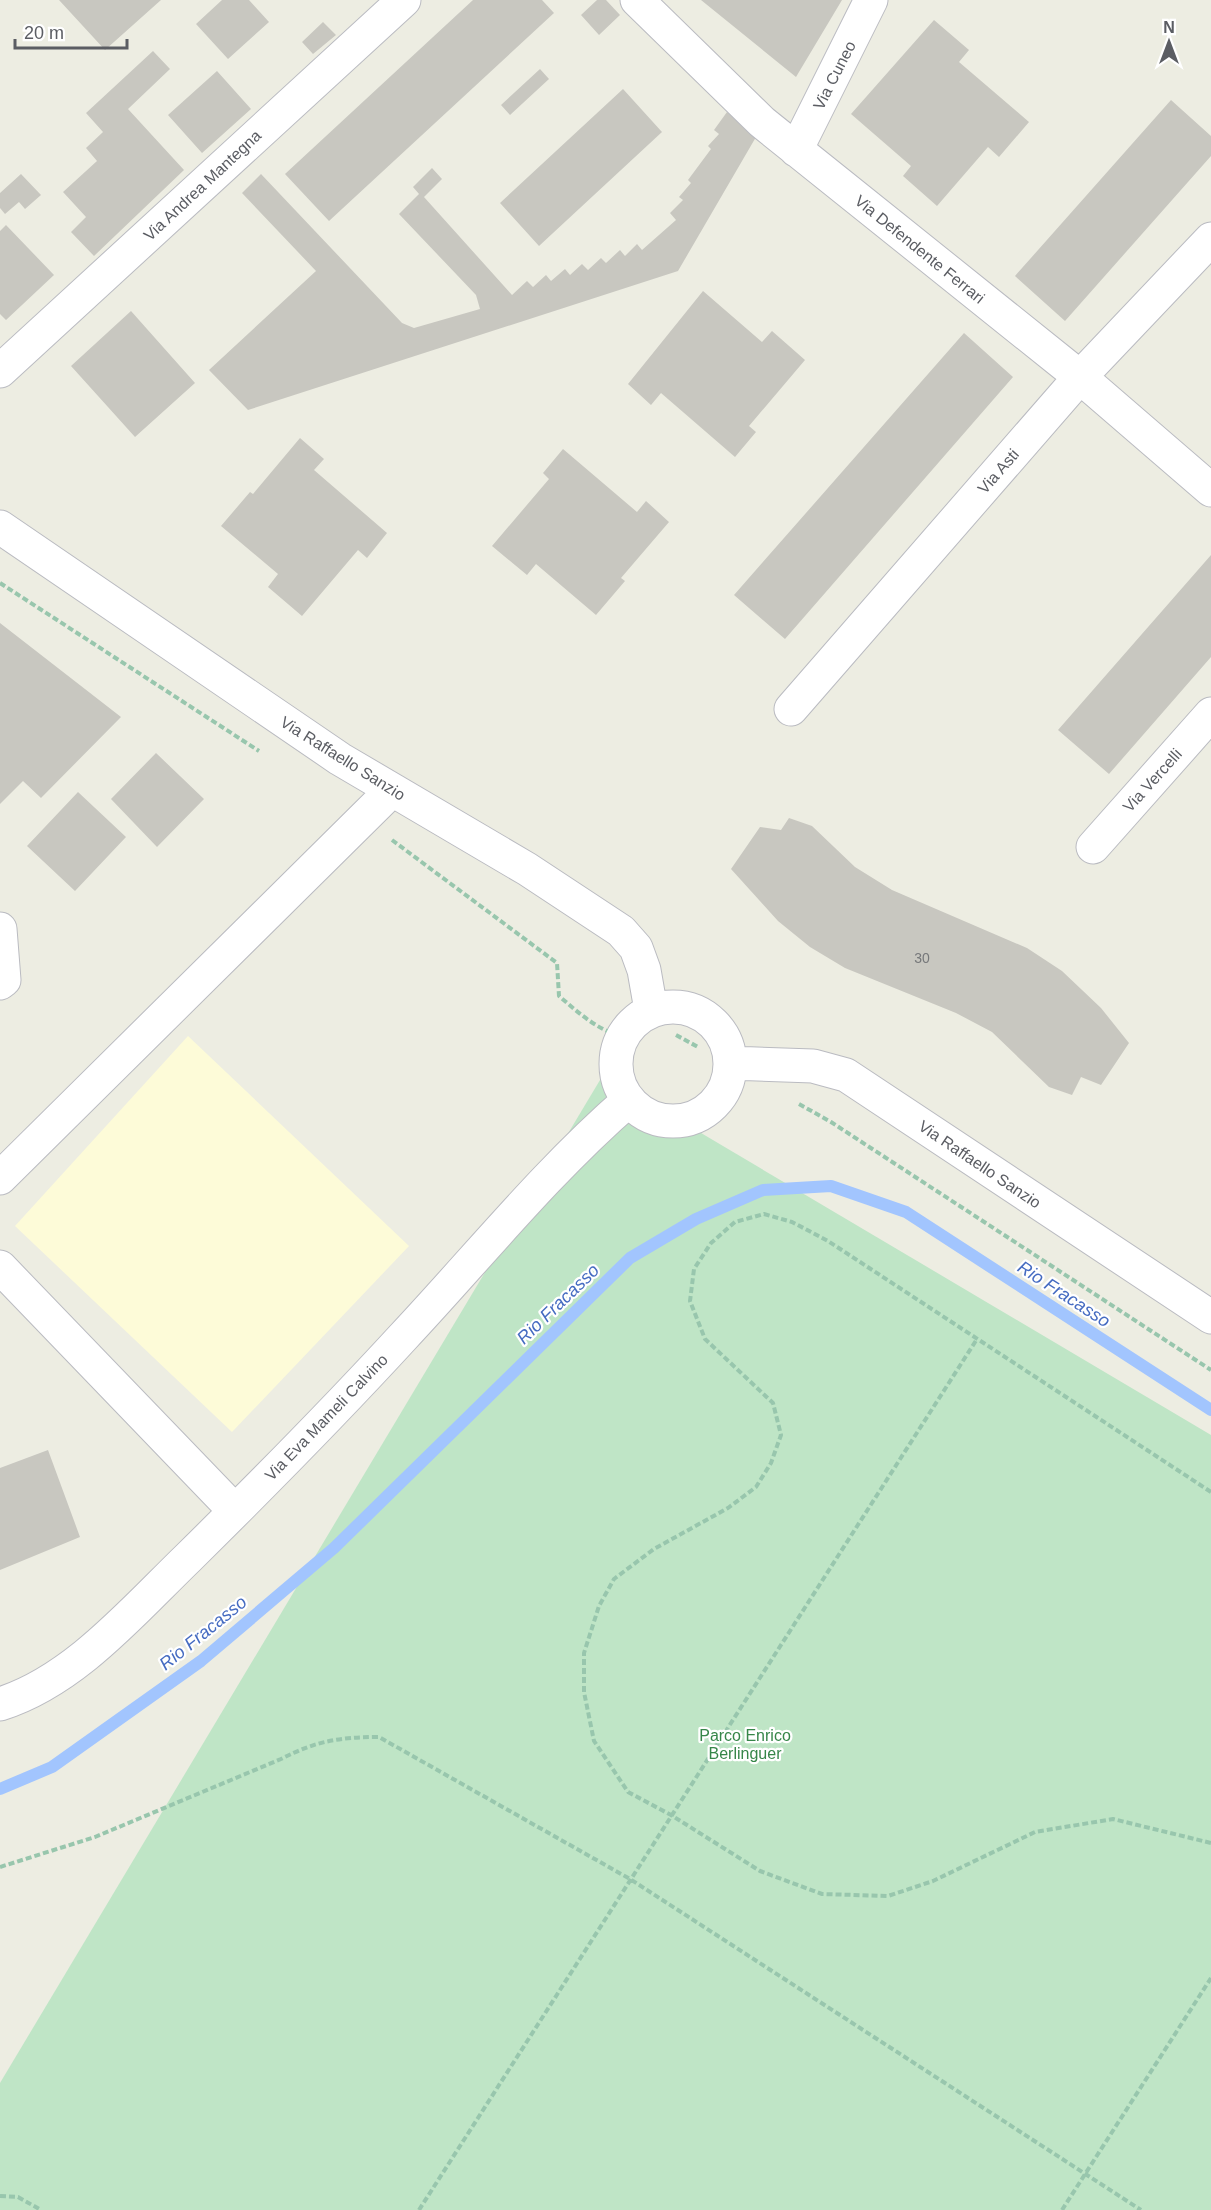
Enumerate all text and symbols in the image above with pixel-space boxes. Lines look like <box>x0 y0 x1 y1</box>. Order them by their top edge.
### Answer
scale bar <box>15 12 128 50</box>
north arrow <box>1139 12 1199 72</box>
text: N <box>1163 19 1175 36</box>
text: 20 m <box>24 23 64 43</box>
street label: Via Cuneo <box>810 38 859 112</box>
street label: Via Andrea Mantegna <box>140 127 264 244</box>
street label: Via Defendente Ferrari <box>852 192 988 307</box>
street label: Via Asti <box>975 446 1022 497</box>
street label: Via Raffaello Sanzio <box>277 713 408 804</box>
street label: Via Vercelli <box>1120 745 1185 815</box>
house number: 30 <box>914 950 930 966</box>
street label: Via Raffaello Sanzio <box>915 1117 1044 1212</box>
water label: Rio Fracasso <box>1014 1257 1114 1331</box>
water label: Rio Fracasso <box>513 1260 603 1348</box>
street label: Via Eva Mameli Calvino <box>262 1351 391 1484</box>
water label: Rio Fracasso <box>156 1592 250 1674</box>
park label: Parco Enrico Berlinguer <box>699 1727 791 1762</box>

